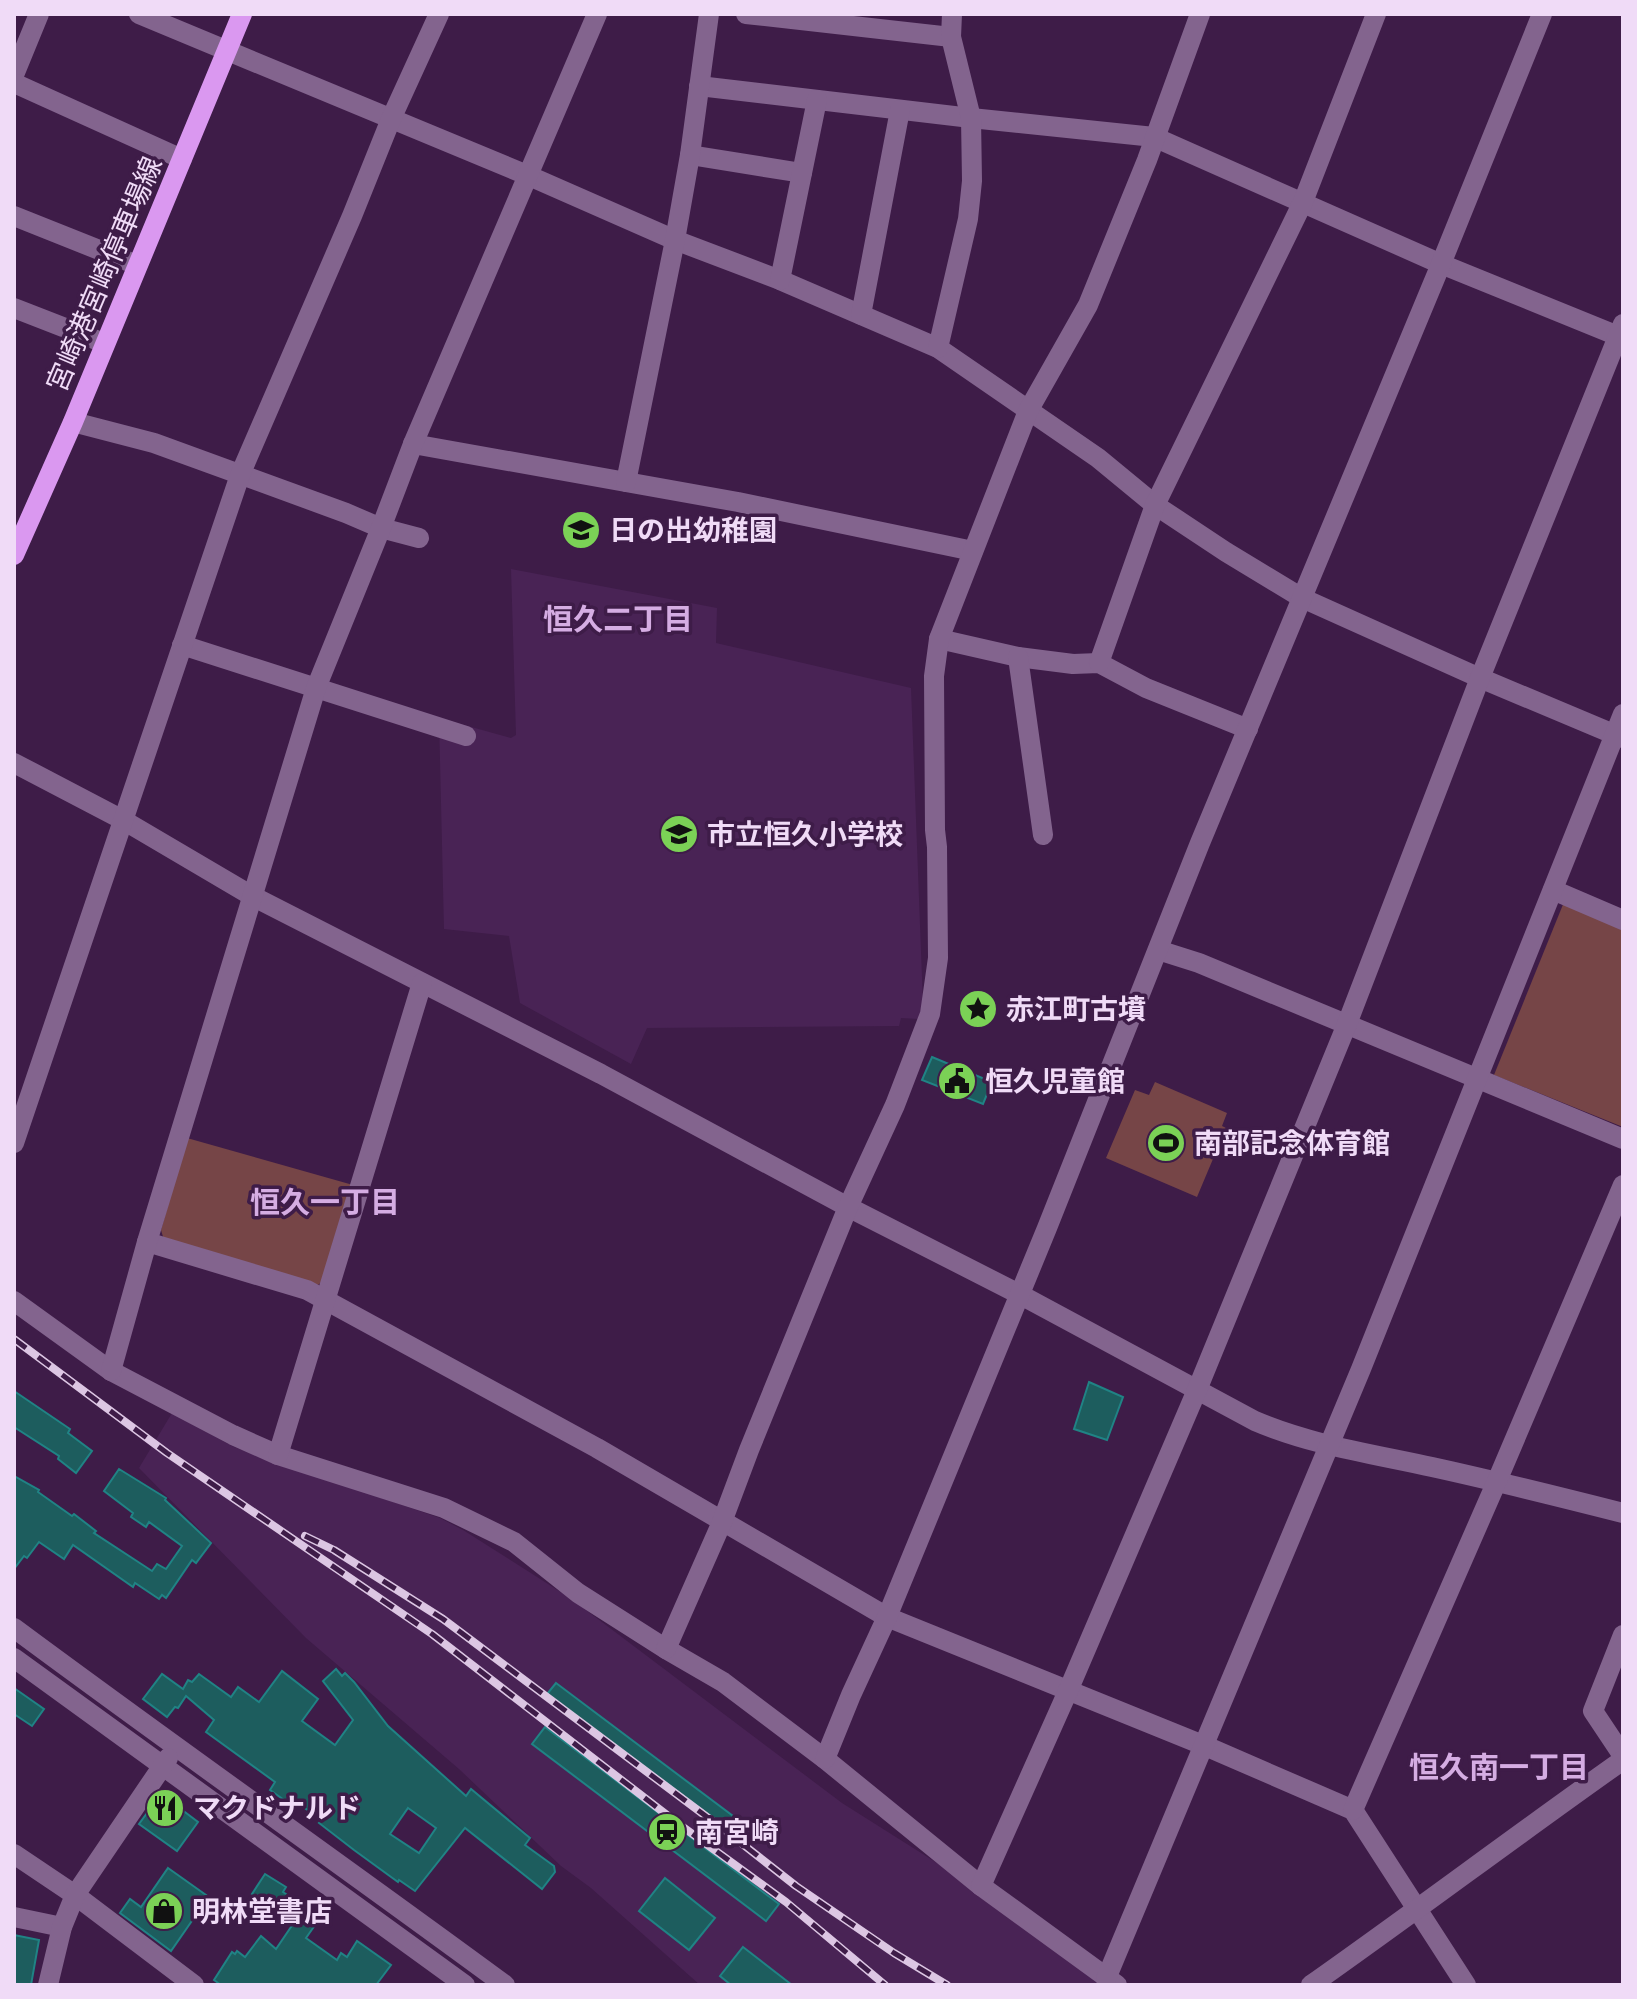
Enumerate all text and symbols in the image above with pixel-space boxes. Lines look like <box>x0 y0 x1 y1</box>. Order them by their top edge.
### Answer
street label: 宮崎港宮崎停車場線 <box>37 151 171 397</box>
school or university icon: 日の出幼稚園 <box>560 509 602 551</box>
place label: 日の出幼稚園 <box>609 511 777 549</box>
district label: 恒久二丁目 <box>543 599 693 639</box>
school or university icon: 市立恒久小学校 <box>658 813 700 855</box>
place label: 市立恒久小学校 <box>707 815 903 853</box>
place icon: 赤江町古墳 <box>957 988 999 1030</box>
place label: 赤江町古墳 <box>1006 990 1146 1028</box>
public building icon: 恒久児童館 <box>936 1060 978 1102</box>
place label: 恒久児童館 <box>985 1062 1125 1100</box>
sports icon: 南部記念体育館 <box>1145 1122 1187 1164</box>
place label: 南部記念体育館 <box>1194 1124 1390 1162</box>
district label: 恒久一丁目 <box>250 1182 400 1222</box>
district label: 恒久南一丁目 <box>1409 1747 1589 1787</box>
restaurant icon: マクドナルド <box>144 1787 186 1829</box>
place label: マクドナルド <box>193 1789 361 1827</box>
station icon: 南宮崎 <box>646 1811 688 1853</box>
place label: 南宮崎 <box>695 1813 779 1851</box>
shop icon: 明林堂書店 <box>143 1890 185 1932</box>
place label: 明林堂書店 <box>192 1892 332 1930</box>

